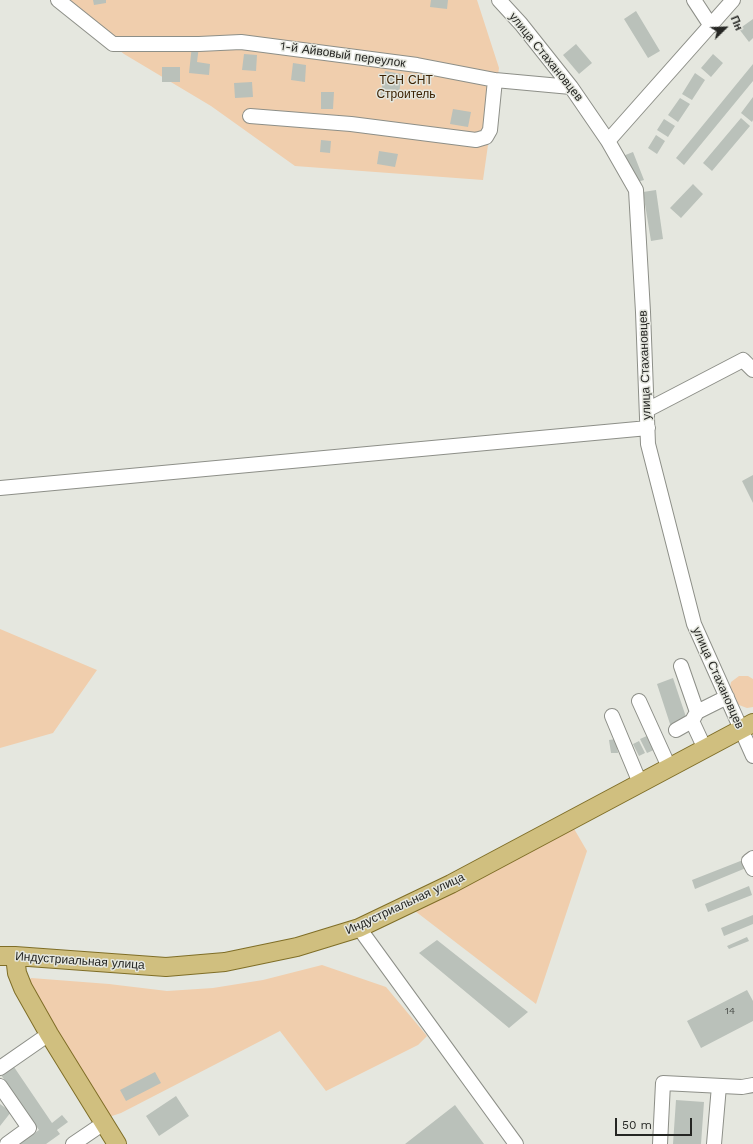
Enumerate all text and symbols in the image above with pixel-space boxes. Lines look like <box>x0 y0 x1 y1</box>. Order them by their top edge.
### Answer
north arrow <box>705 8 745 48</box>
street label: улица Стахановцев <box>506 10 586 104</box>
text: Пн <box>728 14 745 32</box>
street label: 1-й Айвовый переулок <box>280 39 406 71</box>
park label: ТСН СНТ Строитель <box>376 73 436 101</box>
street label: улица Стахановцев <box>636 310 654 420</box>
street label: улица Стахановцев <box>689 625 747 731</box>
street label: Индустриальная улица <box>343 870 467 938</box>
street label: Индустриальная улица <box>15 949 145 973</box>
house number: 14 <box>725 1005 735 1017</box>
scale bar <box>617 1110 694 1136</box>
text: 50 m <box>622 1118 652 1132</box>

